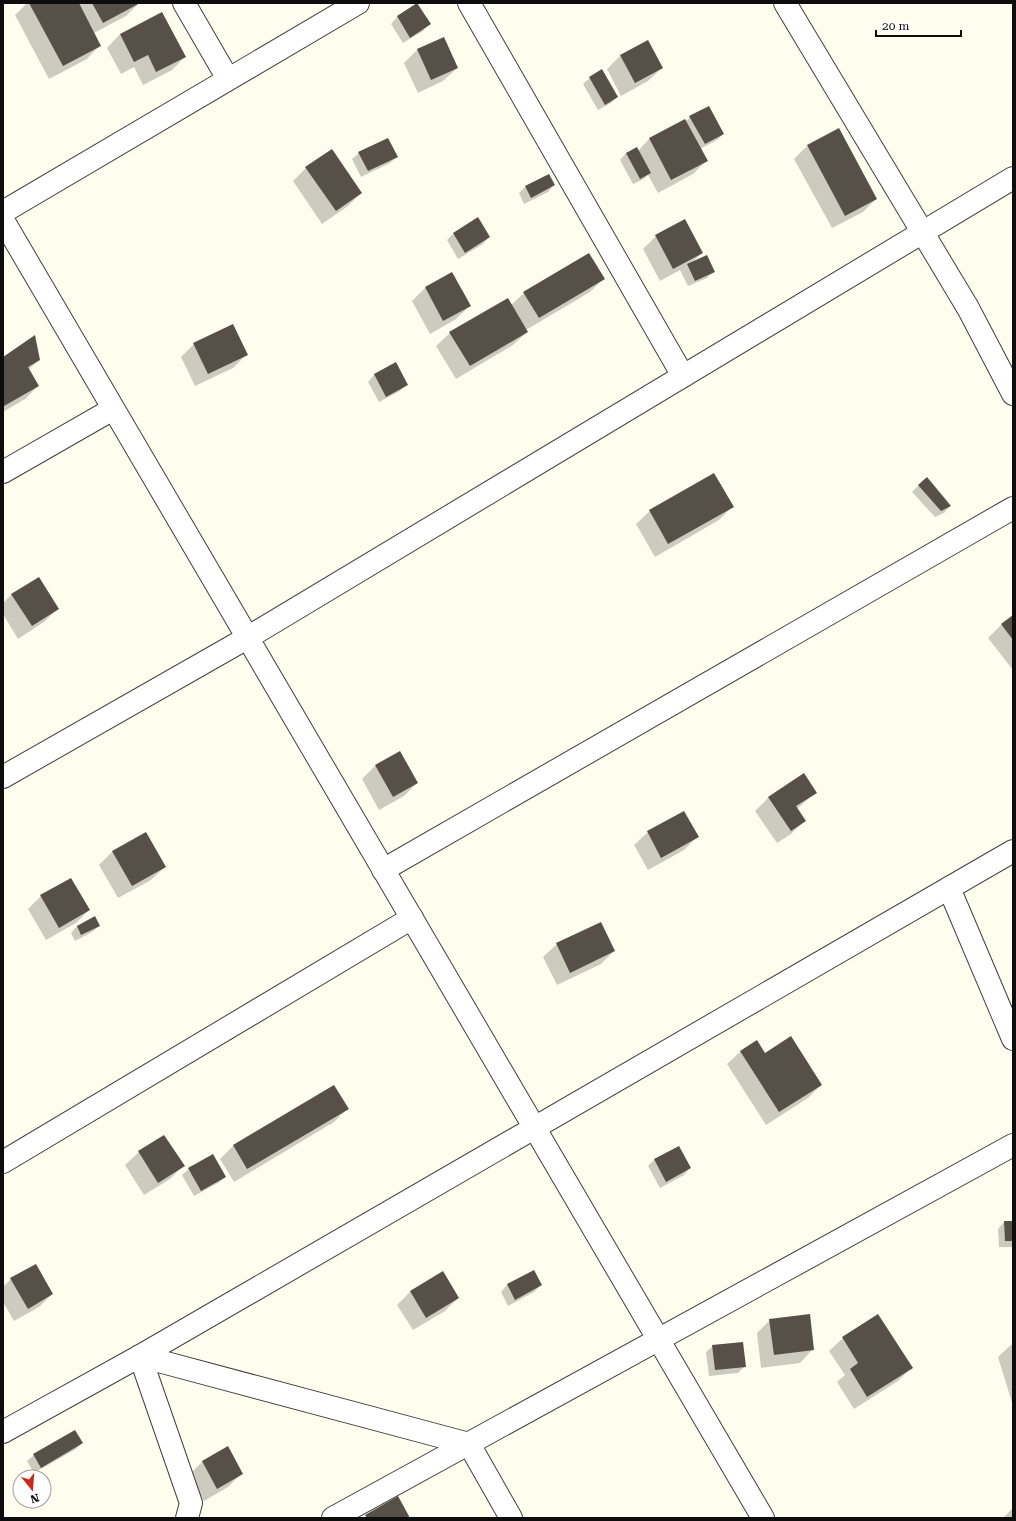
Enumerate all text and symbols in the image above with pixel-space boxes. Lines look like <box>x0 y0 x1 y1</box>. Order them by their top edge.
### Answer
scale bar <box>876 12 961 38</box>
text: 20 m <box>882 19 909 33</box>
north arrow <box>12 1469 52 1509</box>
text: N <box>28 1491 41 1506</box>

